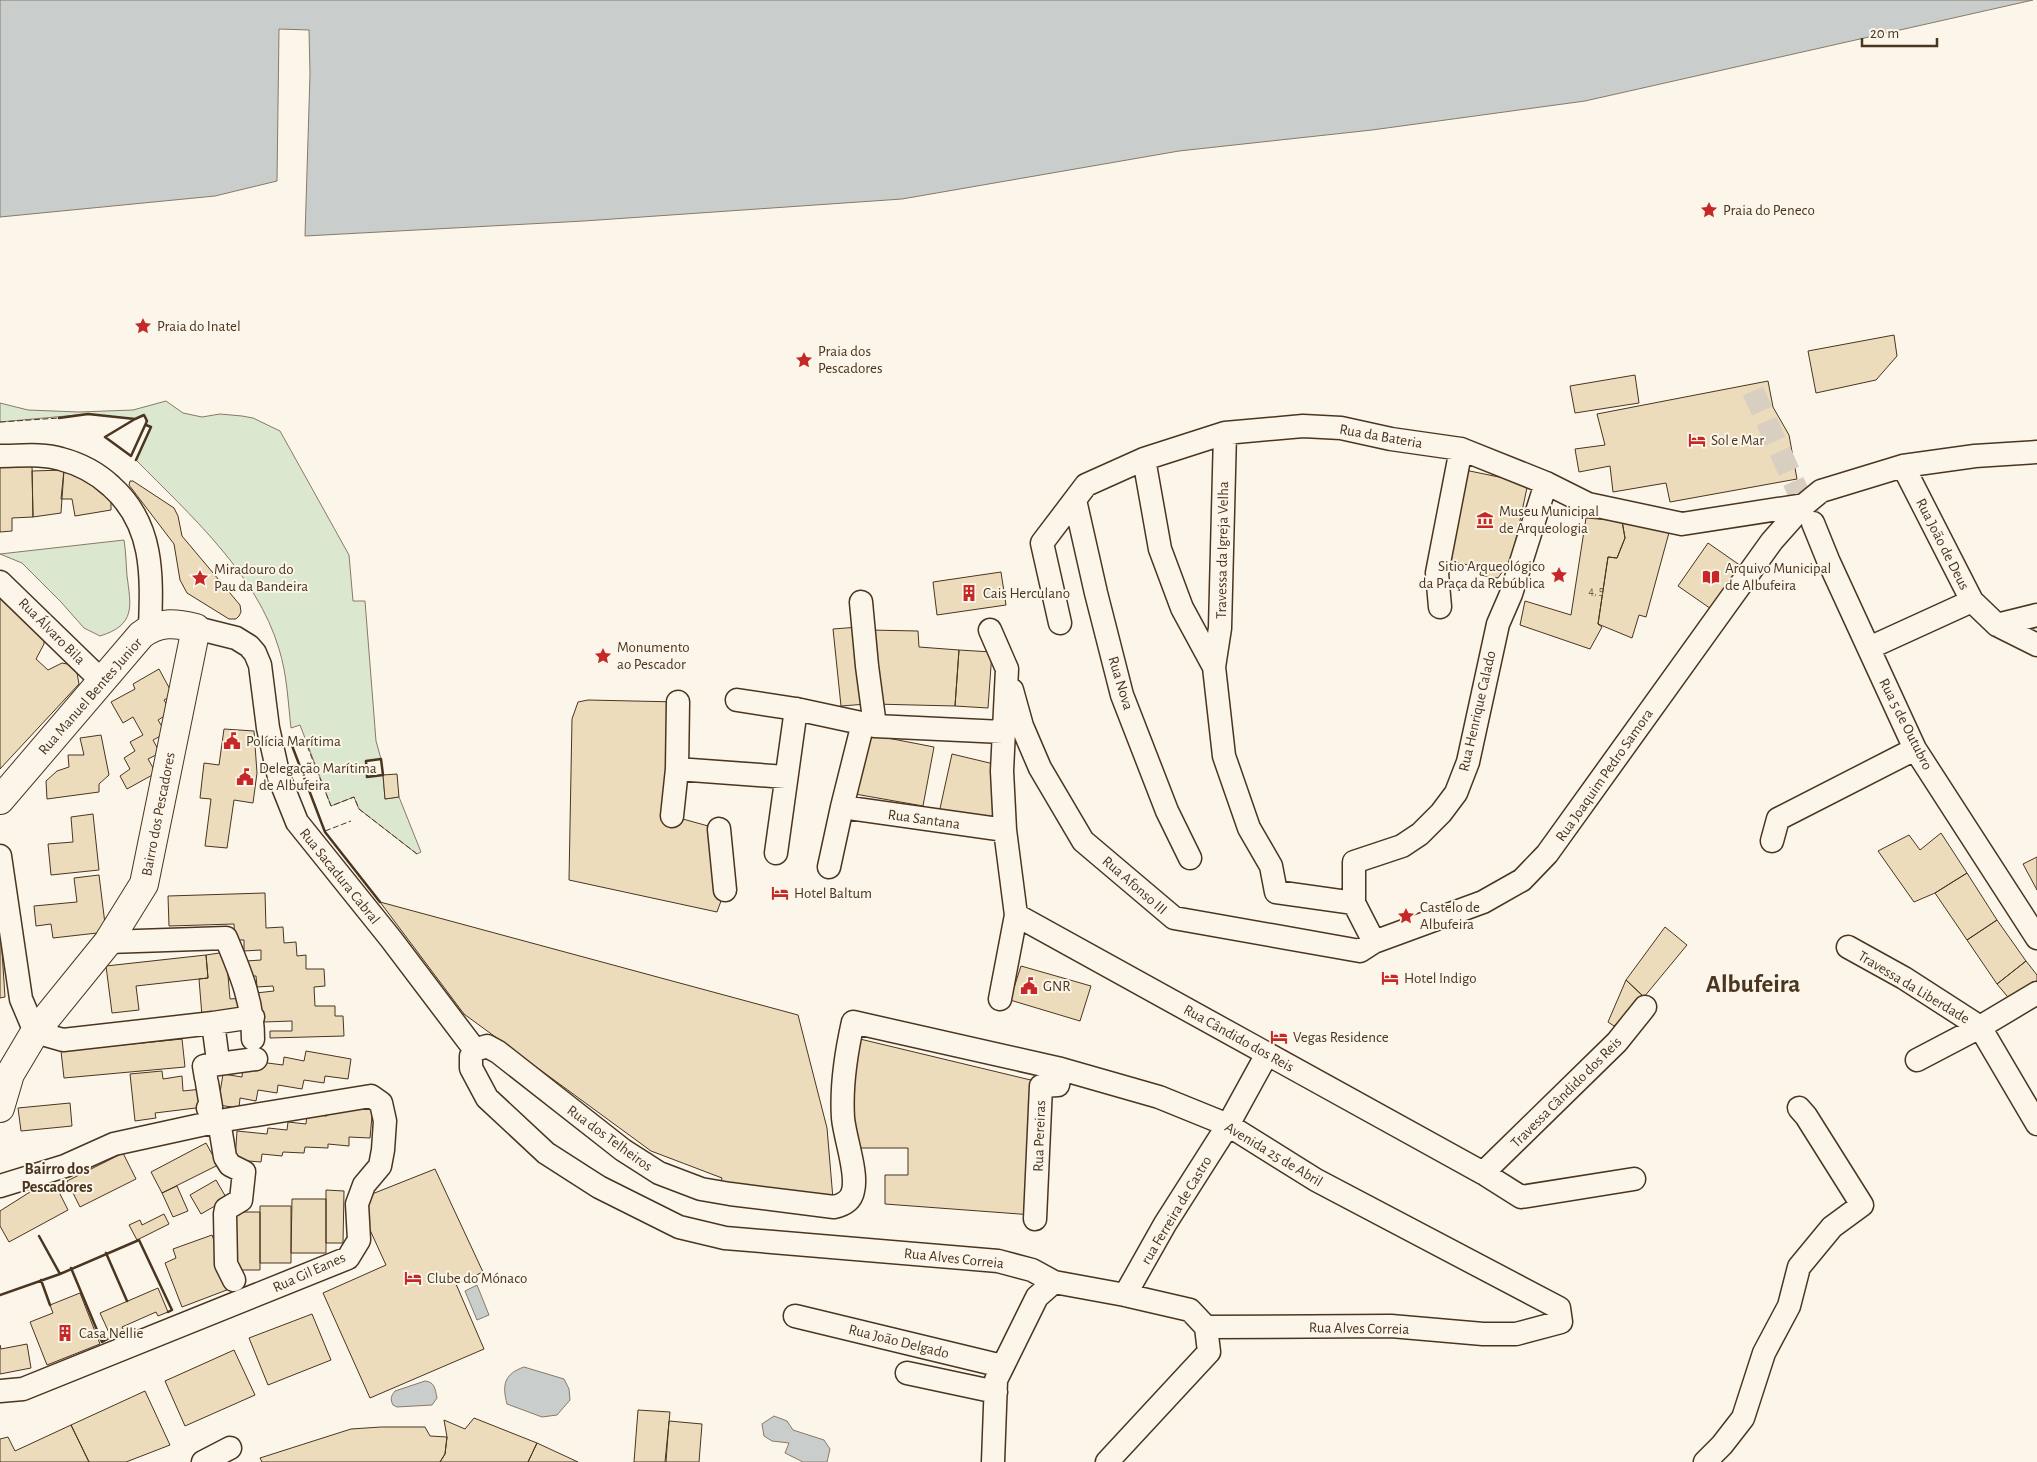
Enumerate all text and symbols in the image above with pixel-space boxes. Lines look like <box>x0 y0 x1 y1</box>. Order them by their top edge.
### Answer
scale bar <box>1862 15 1937 47</box>
text: 20 m <box>1870 26 1899 41</box>
place icon: Praia do Peneco <box>1699 200 1719 220</box>
place label: Praia do Peneco <box>1723 203 1815 218</box>
place icon: Praia do Inatel <box>133 316 153 336</box>
place label: Praia do Inatel <box>157 319 241 334</box>
place label: Praia dos Pescadores <box>818 344 882 376</box>
place icon: Praia dos Pescadores <box>794 350 814 370</box>
street label: Rua da Bateria <box>1338 422 1424 451</box>
hotel icon: Sol e Mar <box>1687 430 1707 450</box>
place label: Sol e Mar <box>1711 433 1764 448</box>
street label: Travessa da Igreja Velha <box>1214 481 1231 619</box>
street label: Rua João de Deus <box>1913 496 1972 592</box>
place label: Museu Municipal de Arqueologia <box>1499 504 1599 536</box>
museum icon: Museu Municipal de Arqueologia <box>1475 510 1495 530</box>
place label: Sitio Arqueológico da Praça da Rebública <box>1419 559 1545 591</box>
place label: Arquivo Municipal de Albufeira <box>1725 561 1831 593</box>
place label: Miradouro do Pau da Bandeira <box>214 562 308 594</box>
place icon: Sitio Arqueológico da Praça da Rebública <box>1549 565 1569 585</box>
library icon: Arquivo Municipal de Albufeira <box>1701 567 1721 587</box>
place icon: Miradouro do Pau da Bandeira <box>190 568 210 588</box>
building icon: Cais Herculano <box>959 583 979 603</box>
house number: 4, 5 <box>1588 585 1604 597</box>
place label: Cais Herculano <box>983 586 1070 601</box>
street label: Rua Álvaro Bila <box>15 594 89 668</box>
street label: Rua Manuel Bentes Junior <box>36 635 145 758</box>
place label: Monumento ao Pescador <box>617 640 690 672</box>
place icon: Monumento ao Pescador <box>593 646 613 666</box>
street label: Rua Henrique Calado <box>1456 649 1499 773</box>
street label: Rua Nova <box>1105 655 1136 712</box>
street label: Rua 5 de Outubro <box>1876 676 1935 772</box>
street label: Rua Joaquim Pedro Samora <box>1553 706 1656 844</box>
public building icon: Polícia Marítima <box>222 731 242 751</box>
place label: Polícia Marítima <box>246 734 341 749</box>
street label: Bairro dos Pescadores <box>139 751 178 877</box>
place label: Delegação Marítima de Albufeira <box>259 761 377 793</box>
public building icon: Delegação Marítima de Albufeira <box>235 767 255 787</box>
street label: Rua Santana <box>887 807 961 832</box>
street label: Rua Sacadura Cabral <box>297 826 383 927</box>
street label: Rua Afonso III <box>1099 853 1170 917</box>
hotel icon: Hotel Baltum <box>770 883 790 903</box>
place label: Hotel Baltum <box>794 886 872 901</box>
place label: Castelo de Albufeira <box>1420 900 1480 932</box>
place icon: Castelo de Albufeira <box>1396 906 1416 926</box>
street label: Travessa da Liberdade <box>1855 948 1972 1027</box>
hotel icon: Hotel Indigo <box>1380 968 1400 988</box>
place label: Hotel Indigo <box>1404 971 1477 986</box>
district label: Albufeira <box>1706 972 1800 997</box>
public building icon: GNR <box>1019 976 1039 996</box>
place label: GNR <box>1043 979 1071 994</box>
street label: Rua Cândido dos Reis <box>1181 1002 1296 1075</box>
hotel icon: Vegas Residence <box>1269 1027 1289 1047</box>
place label: Vegas Residence <box>1293 1030 1389 1045</box>
street label: Travessa Cândido dos Reis <box>1508 1034 1625 1151</box>
street label: Rua Pereiras <box>1031 1100 1048 1172</box>
street label: Rua dos Telheiros <box>564 1103 655 1174</box>
street label: Avenida 25 de Abril <box>1222 1119 1325 1189</box>
street label: rua Ferreira de Castro <box>1138 1153 1215 1267</box>
district label: Bairro dos Pescadores <box>21 1161 93 1195</box>
street label: Rua Alves Correia <box>903 1246 1005 1271</box>
street label: Rua Gil Eanes <box>271 1250 348 1295</box>
hotel icon: Clube do Mónaco <box>403 1268 423 1288</box>
place label: Clube do Mónaco <box>427 1271 527 1286</box>
street label: Rua Alves Correia <box>1309 1320 1409 1337</box>
street label: Rua João Delgado <box>847 1322 951 1361</box>
building icon: Casa Nellie <box>55 1323 75 1343</box>
place label: Casa Nellie <box>79 1326 144 1341</box>

